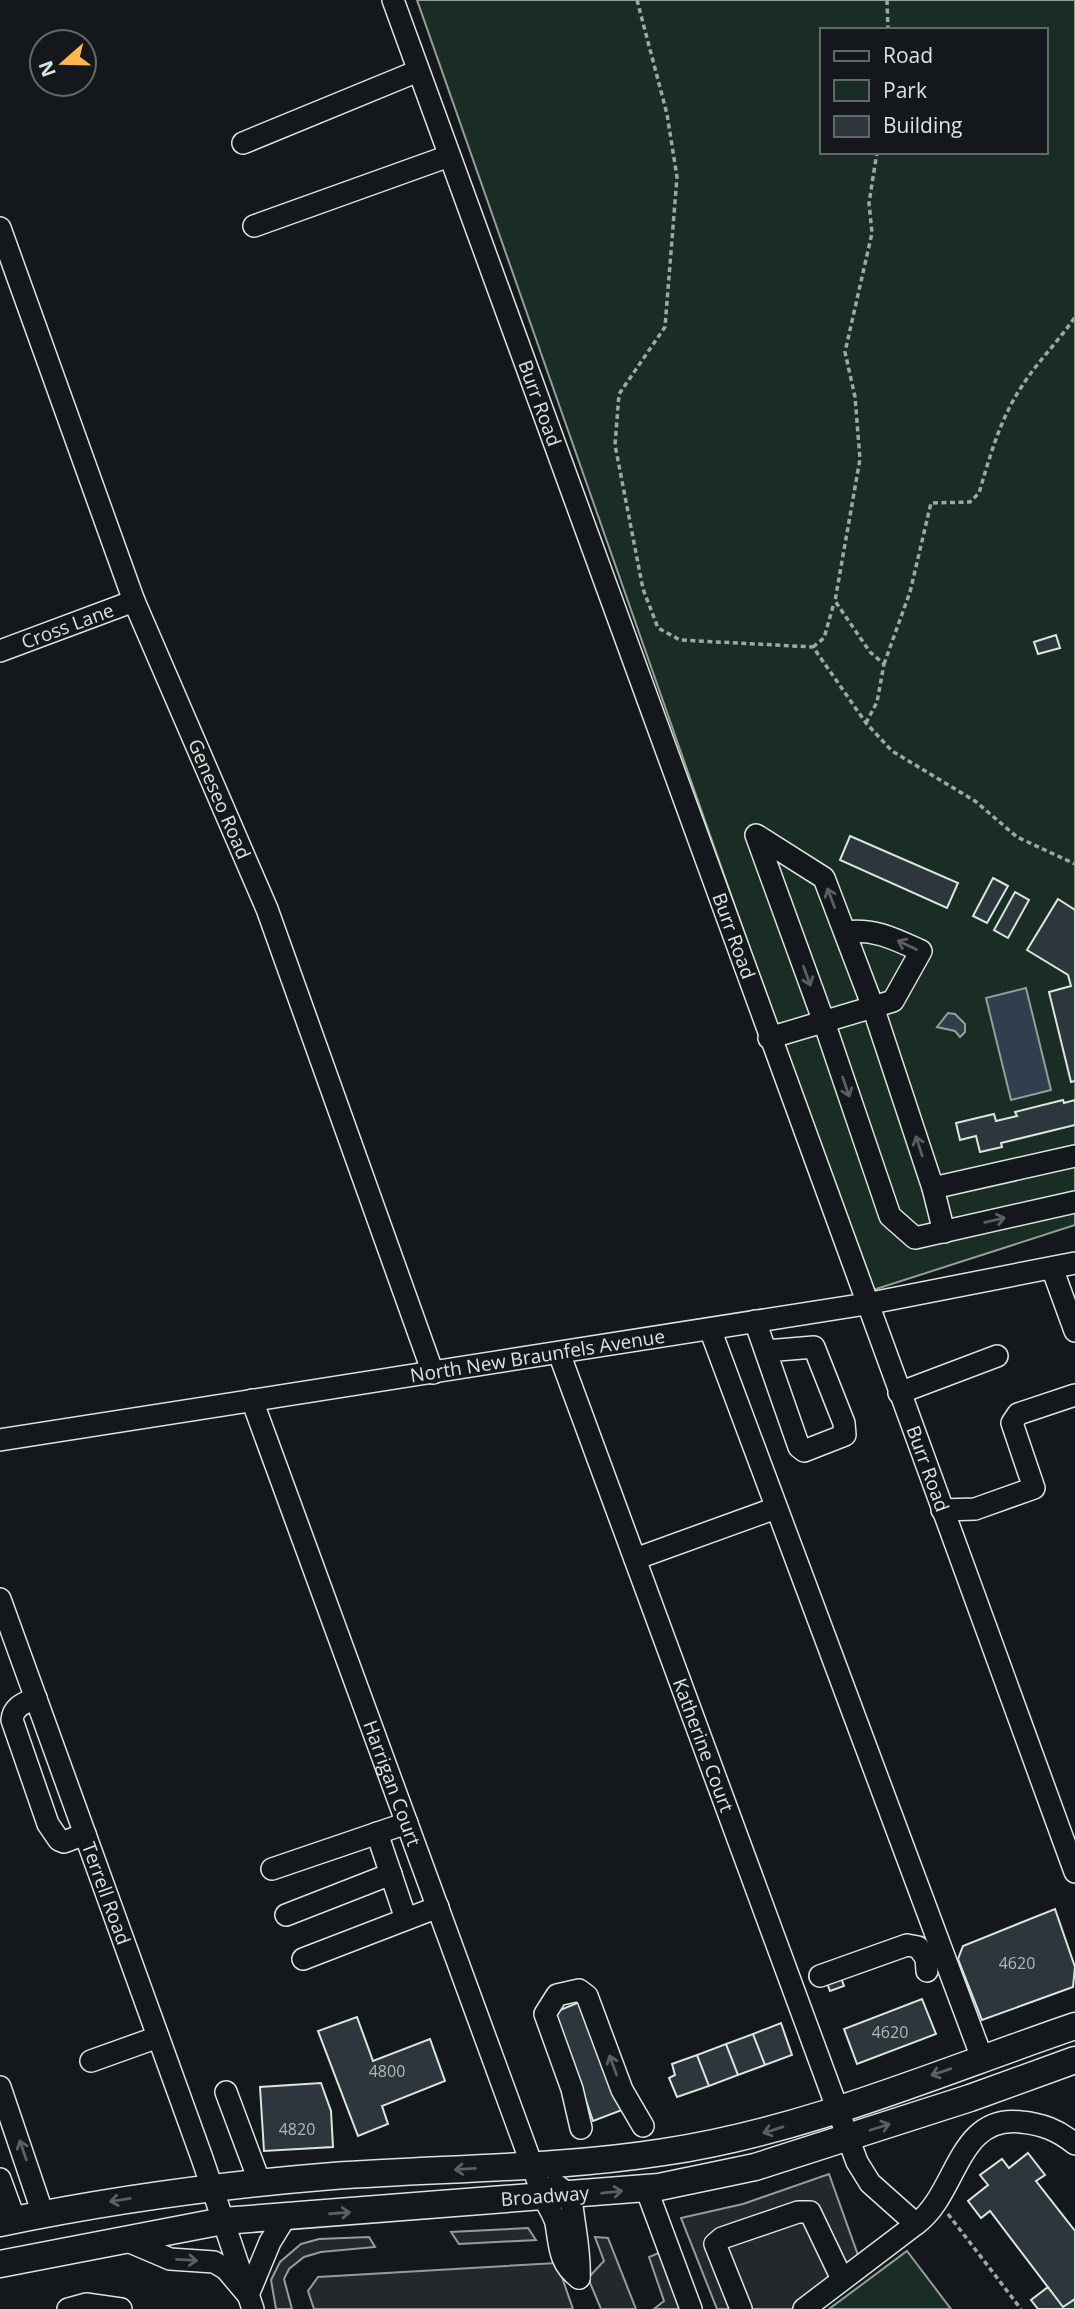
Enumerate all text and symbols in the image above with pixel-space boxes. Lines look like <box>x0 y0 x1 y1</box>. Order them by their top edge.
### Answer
north arrow <box>28 28 98 98</box>
legend <box>820 28 1047 154</box>
text: Road <box>883 41 933 69</box>
text: N <box>32 57 62 81</box>
text: Park <box>883 76 927 104</box>
text: Building <box>883 111 962 139</box>
street label: Burr Road <box>512 356 567 450</box>
street label: Cross Lane <box>17 597 117 655</box>
street label: Geneseo Road <box>182 735 257 863</box>
one-way arrow <box>824 887 837 909</box>
street label: Burr Road <box>706 889 762 982</box>
one-way arrow <box>897 937 918 950</box>
one-way arrow <box>802 964 815 986</box>
one-way arrow <box>840 1076 853 1098</box>
one-way arrow <box>912 1135 925 1157</box>
one-way arrow <box>983 1213 1006 1227</box>
street label: North New Braunfels Avenue <box>408 1323 667 1388</box>
street label: Burr Road <box>900 1422 956 1515</box>
street label: Katherine Court <box>667 1675 740 1816</box>
street label: Harrigan Court <box>357 1717 427 1850</box>
street label: Terrell Road <box>76 1839 137 1948</box>
house number: 4620 <box>999 1952 1035 1974</box>
house number: 4620 <box>872 2021 908 2043</box>
one-way arrow <box>606 2055 618 2077</box>
house number: 4800 <box>369 2060 405 2082</box>
one-way arrow <box>930 2066 952 2079</box>
house number: 4820 <box>279 2118 315 2140</box>
one-way arrow <box>869 2120 891 2133</box>
one-way arrow <box>762 2125 784 2138</box>
one-way arrow <box>15 2140 28 2162</box>
one-way arrow <box>453 2163 476 2176</box>
street label: Broadway <box>500 2179 591 2212</box>
one-way arrow <box>600 2185 623 2198</box>
one-way arrow <box>109 2194 132 2207</box>
one-way arrow <box>328 2206 351 2219</box>
one-way arrow <box>176 2254 198 2267</box>

